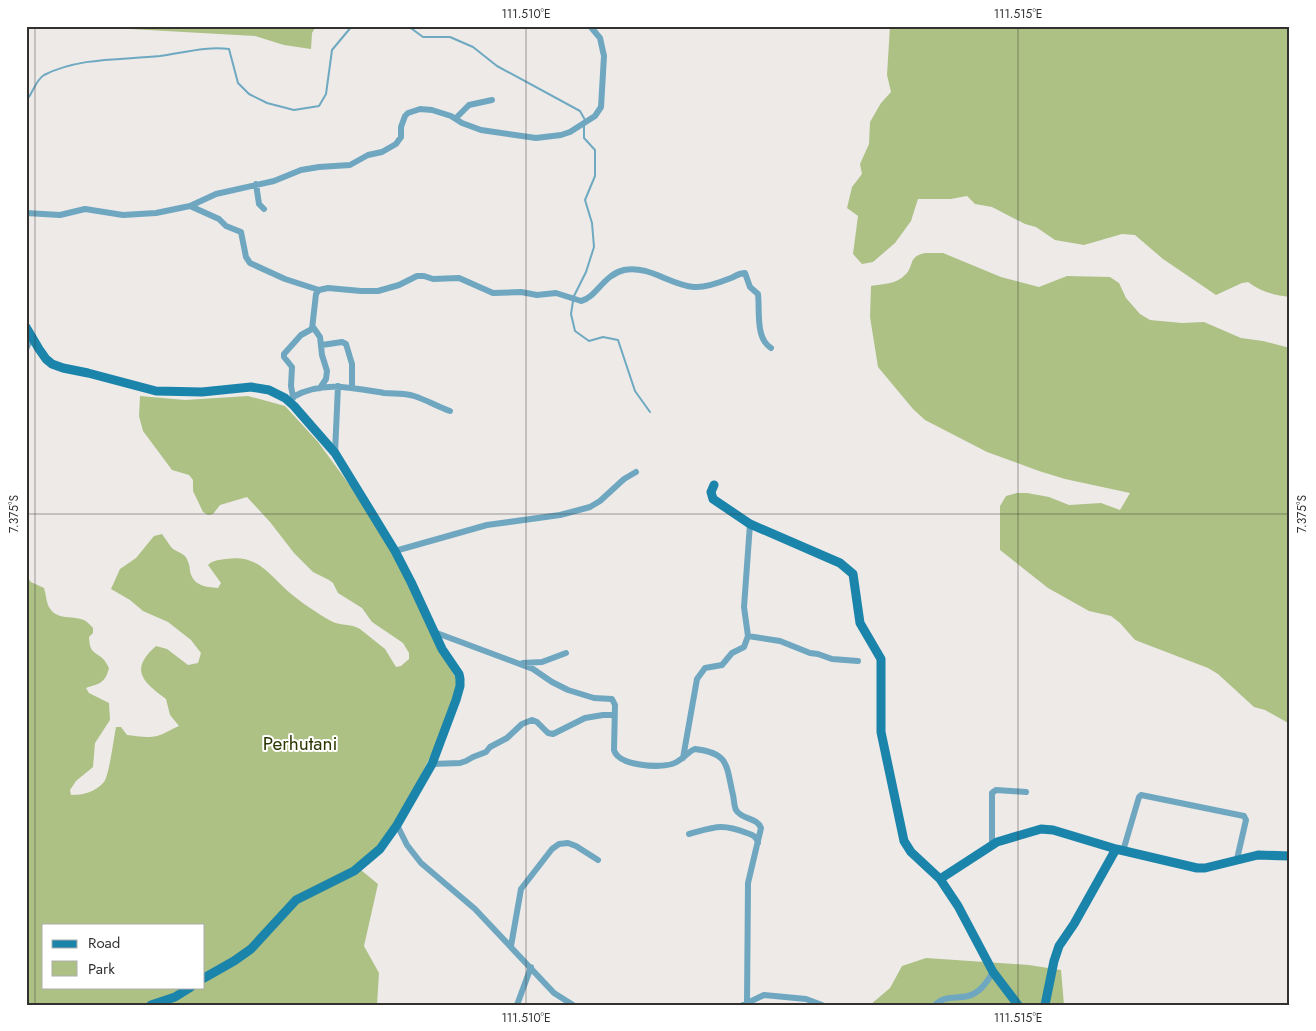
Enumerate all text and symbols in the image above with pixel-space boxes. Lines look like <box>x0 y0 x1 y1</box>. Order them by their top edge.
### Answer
text: 111.510°E <box>501 5 551 23</box>
text: 111.515°E <box>994 5 1042 23</box>
text: 7.375°S <box>5 495 23 533</box>
text: 7.375°S <box>1293 495 1311 533</box>
park label: Perhutani <box>263 730 337 757</box>
legend <box>42 924 205 988</box>
text: Road <box>88 932 120 954</box>
text: Park <box>88 958 115 980</box>
text: 111.510°E <box>501 1009 551 1027</box>
text: 111.515°E <box>994 1009 1042 1027</box>

